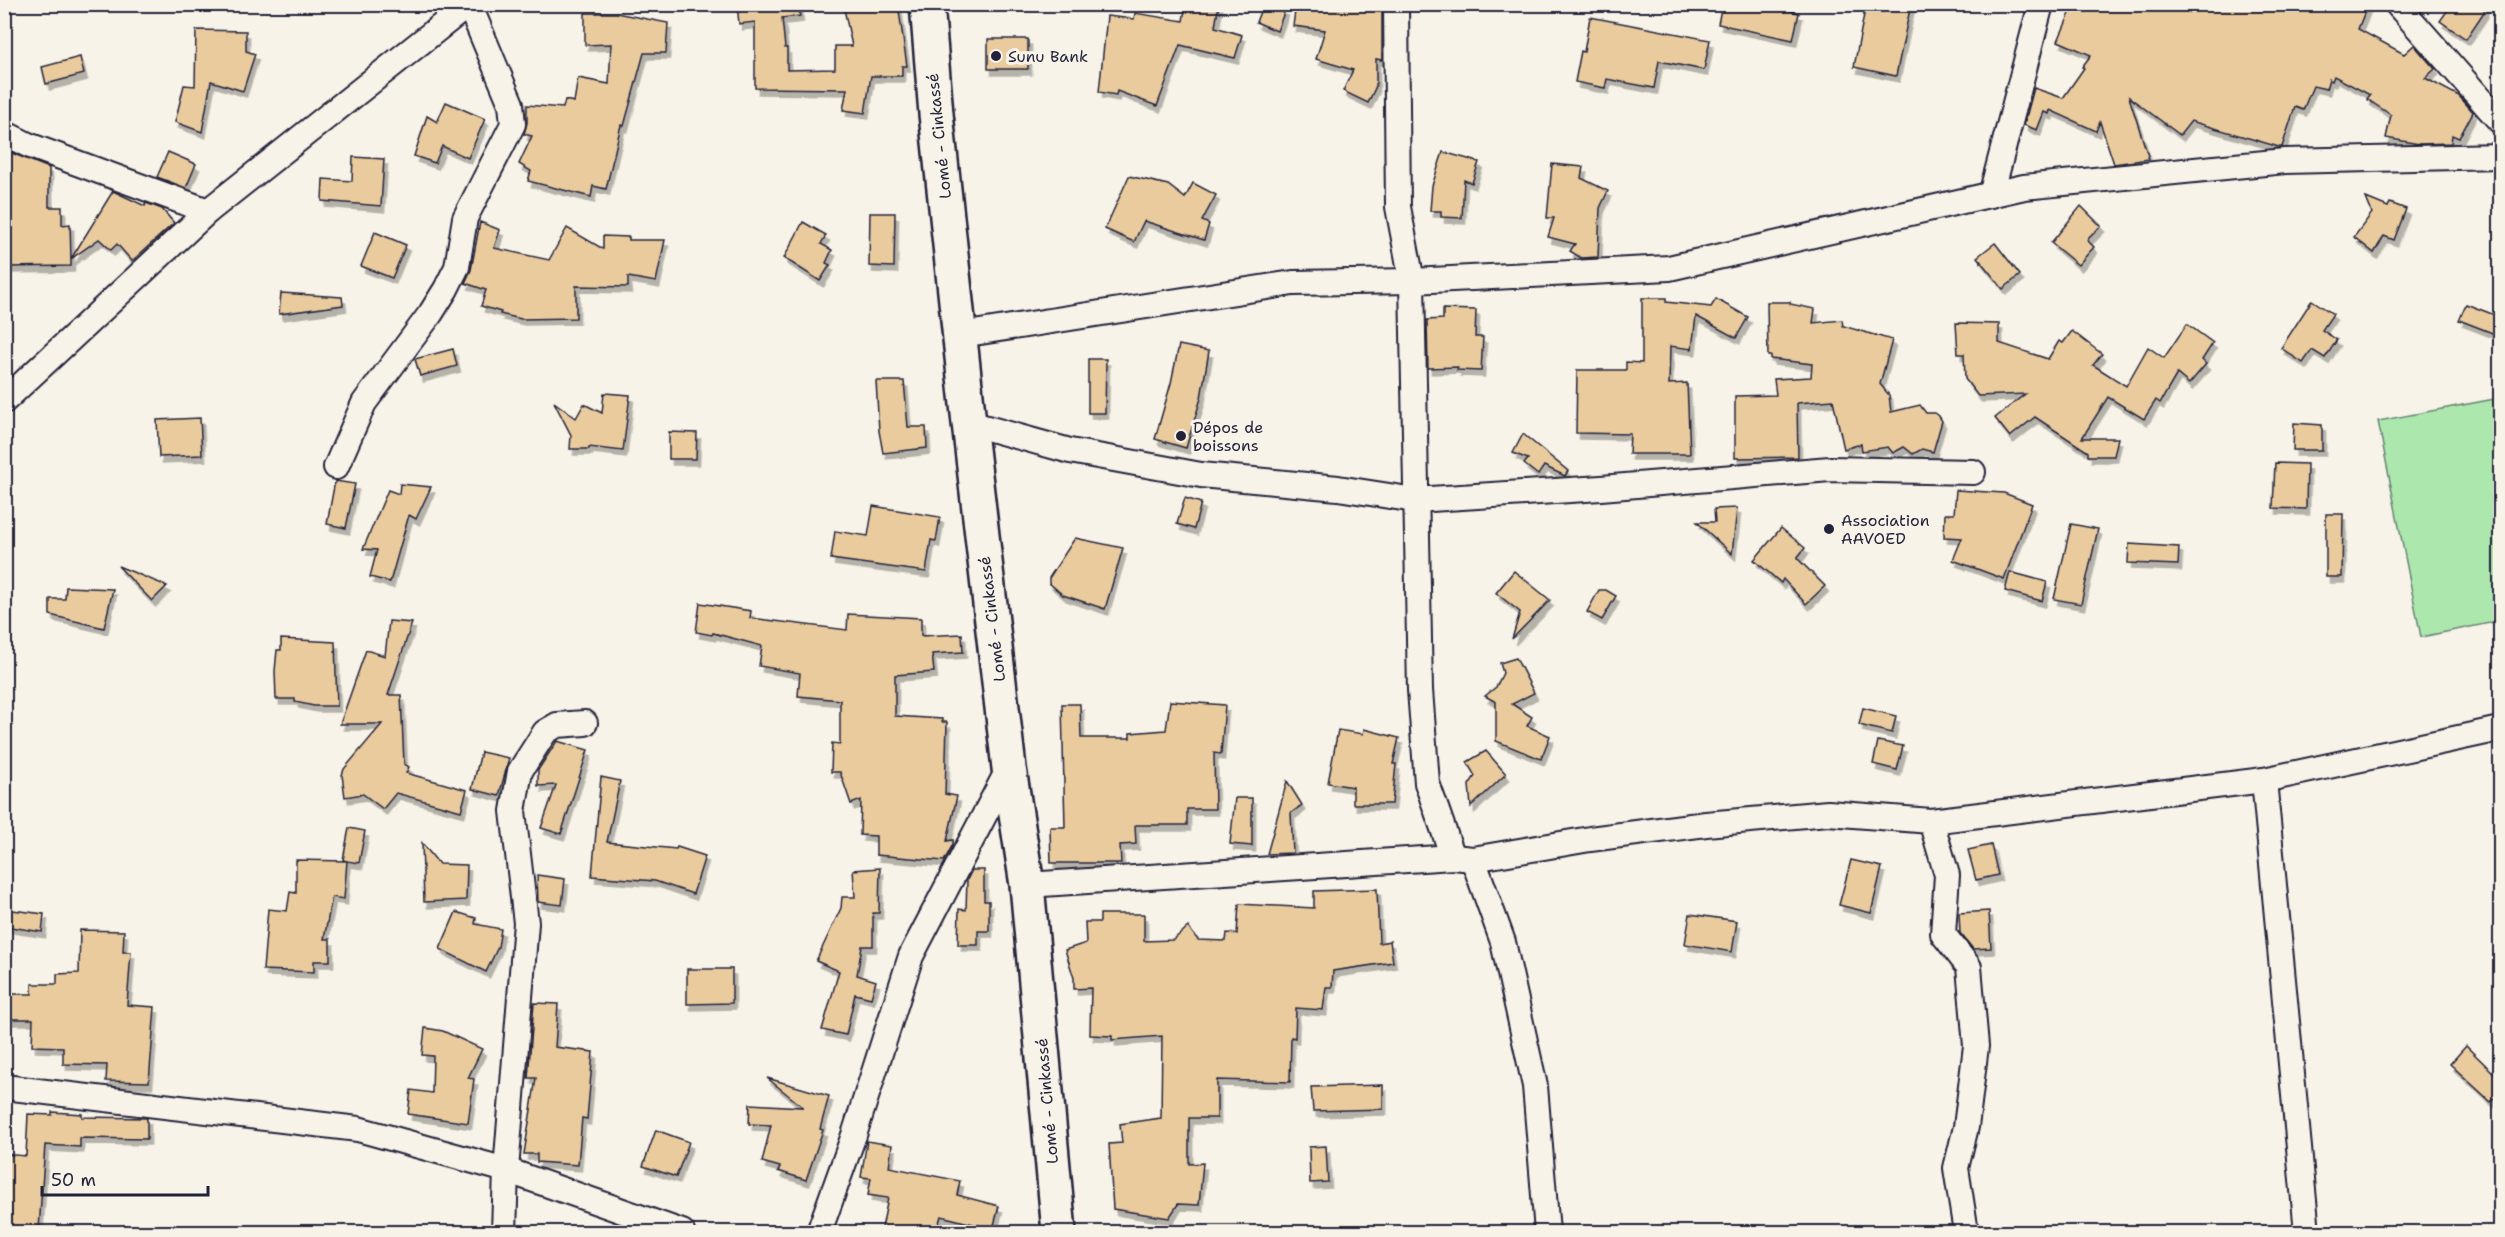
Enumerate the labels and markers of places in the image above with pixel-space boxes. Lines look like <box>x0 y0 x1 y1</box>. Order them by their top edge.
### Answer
place label: Sunu Bank <box>1008 46 1088 67</box>
marker: Sunu Bank <box>989 49 1003 63</box>
place label: Dépos de boissons <box>1193 417 1263 456</box>
marker: Dépos de boissons <box>1174 429 1188 443</box>
place label: Association AAVOED <box>1841 510 1930 549</box>
marker: Association AAVOED <box>1822 522 1836 536</box>

